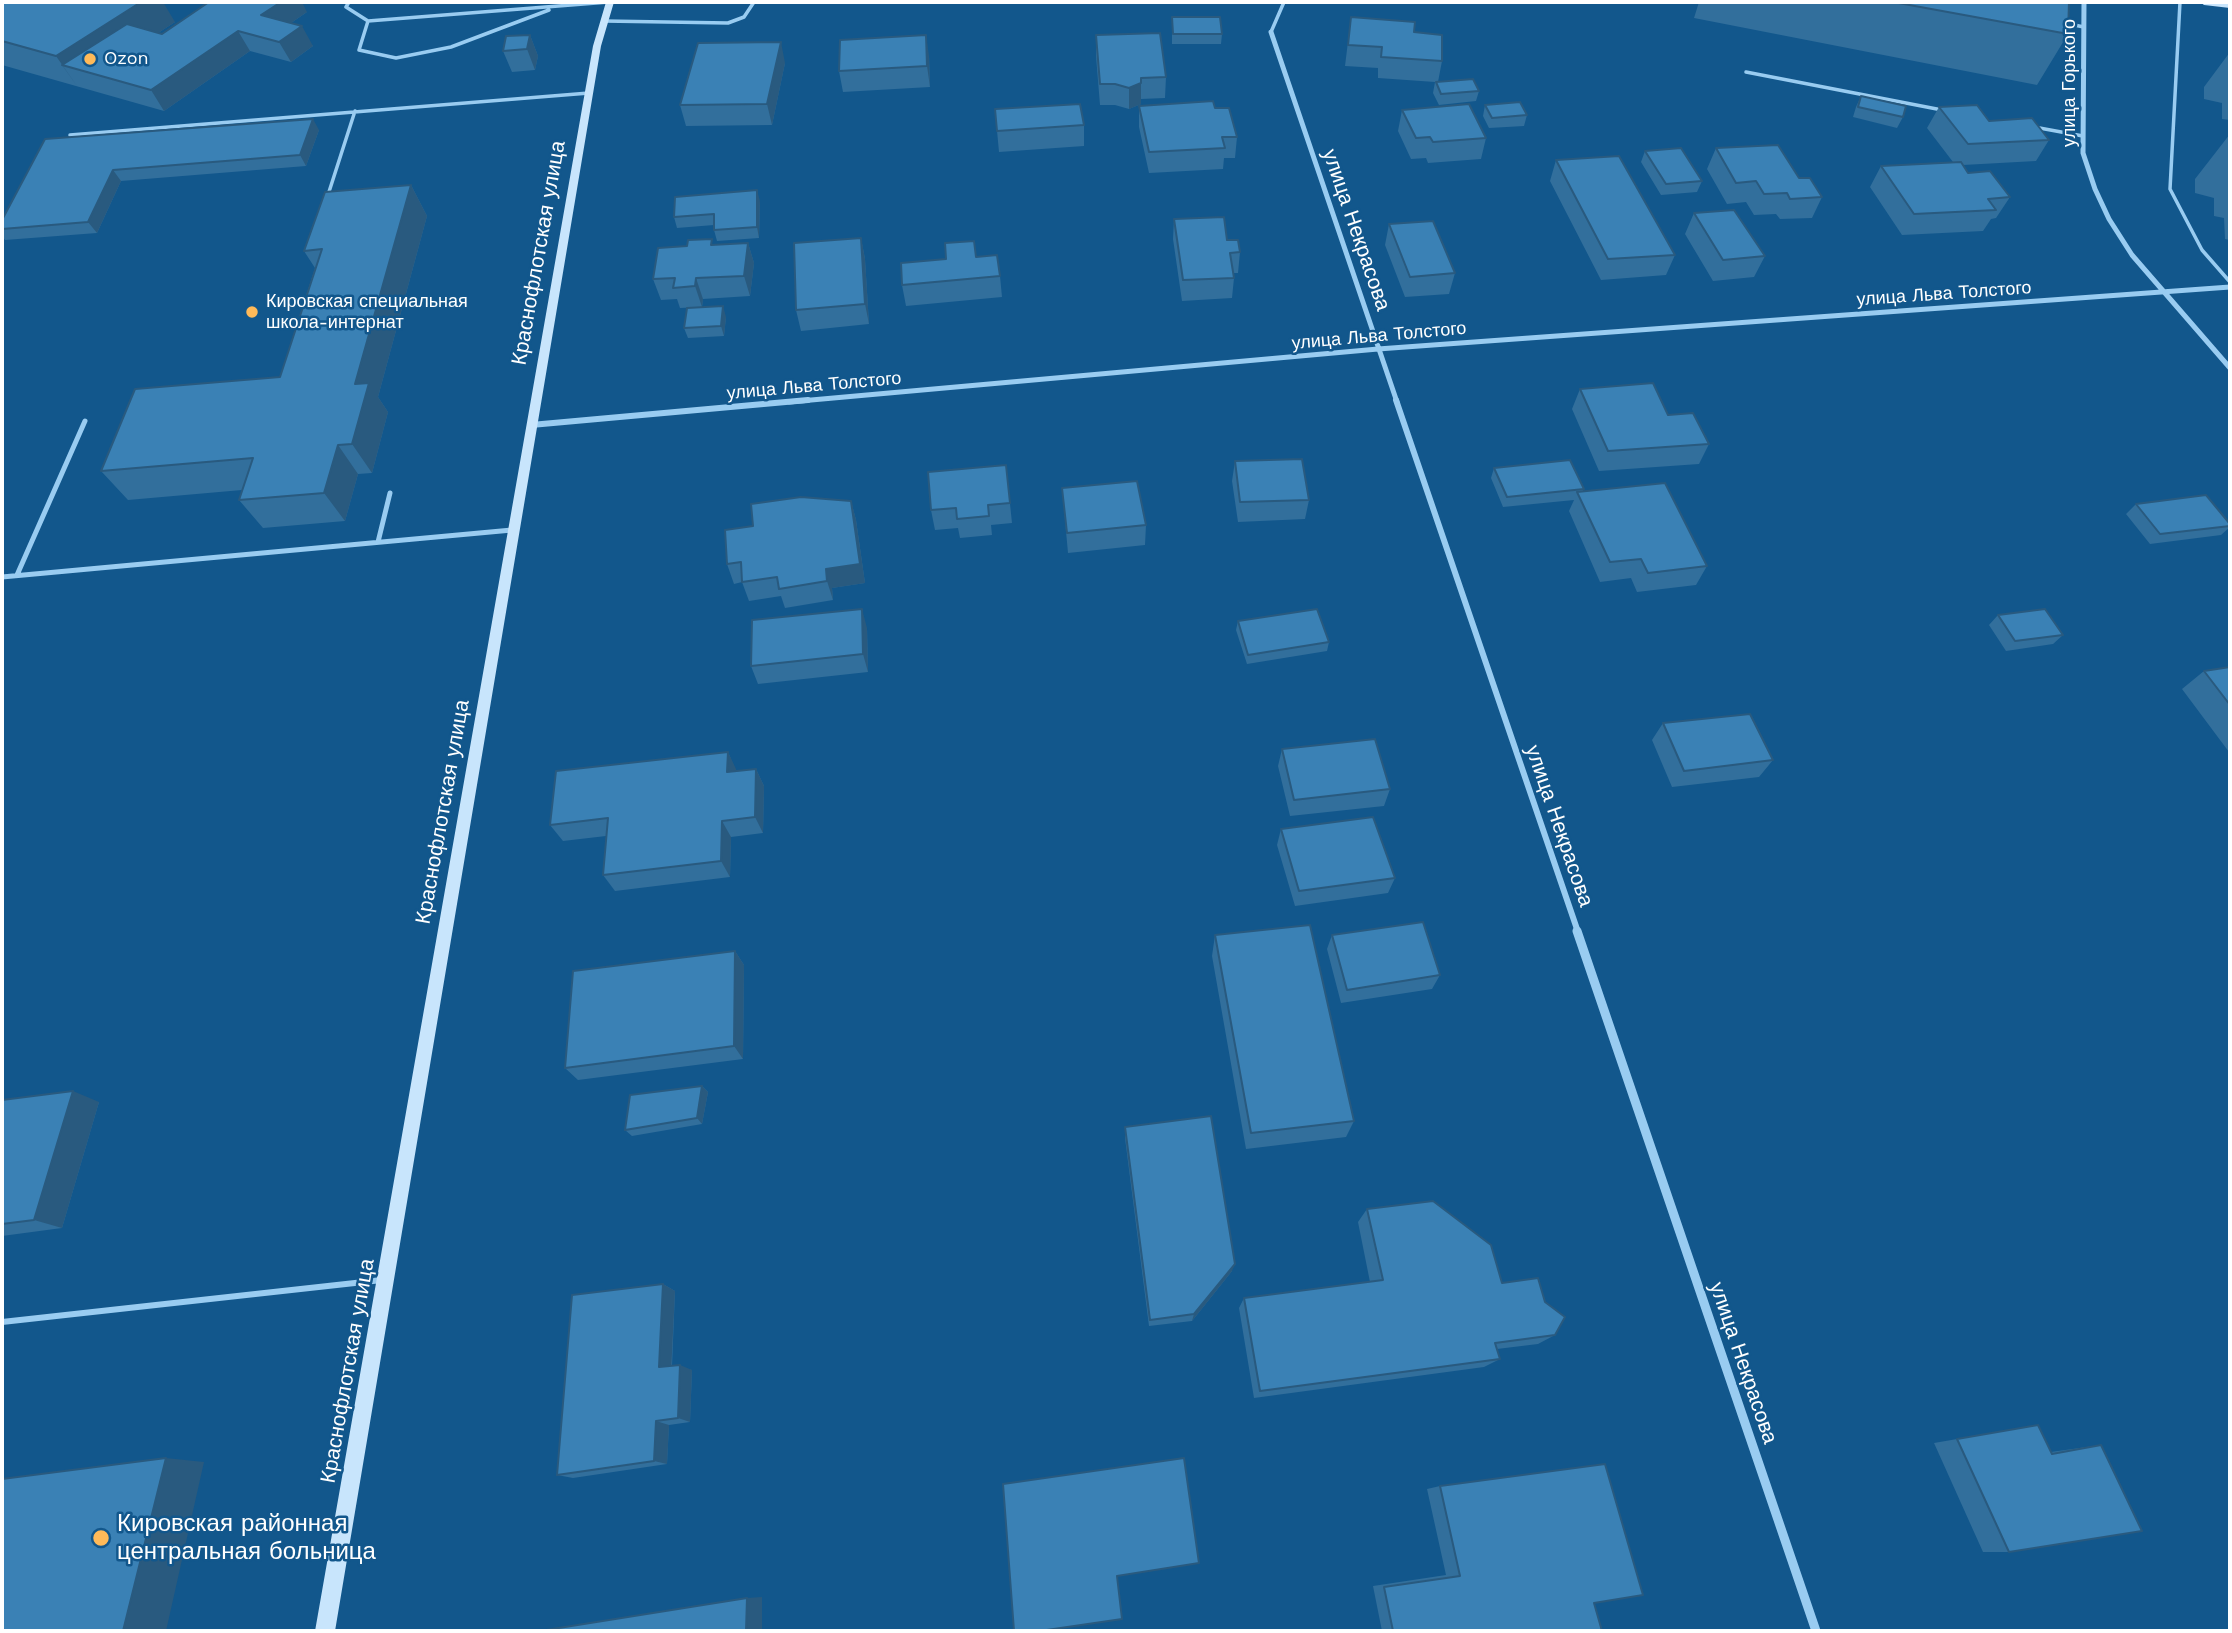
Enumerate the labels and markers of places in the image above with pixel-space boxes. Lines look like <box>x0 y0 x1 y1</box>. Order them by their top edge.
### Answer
place label: Ozon <box>104 48 149 70</box>
marker: Ozon <box>82 51 98 67</box>
place label: Кировская специальная школа-интернат <box>266 291 468 334</box>
marker: Кировская специальная школа-интернат <box>244 304 260 320</box>
place label: Кировская районная центральная больница <box>117 1510 376 1566</box>
marker: Кировская районная центральная больница <box>91 1528 111 1548</box>

